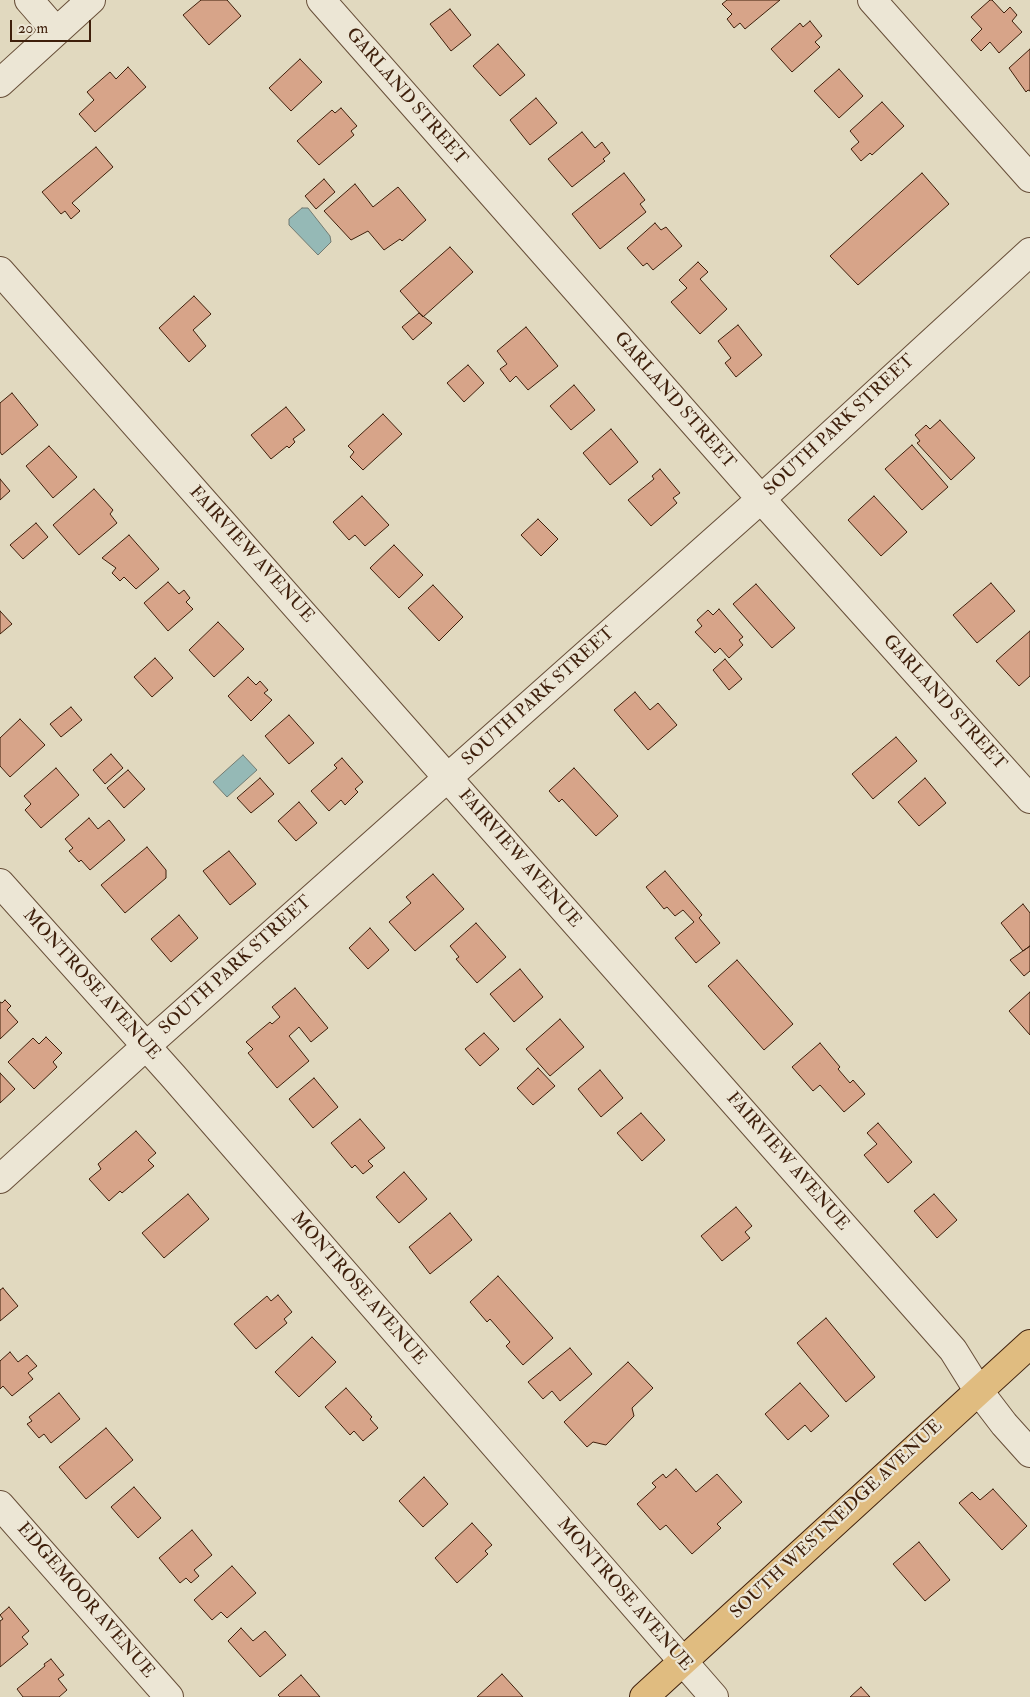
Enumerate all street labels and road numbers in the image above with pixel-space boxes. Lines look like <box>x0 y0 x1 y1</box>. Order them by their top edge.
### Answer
street label: GARLAND STREET <box>341 24 471 170</box>
street label: GARLAND STREET <box>609 328 739 474</box>
street label: SOUTH PARK STREET <box>760 351 920 501</box>
street label: FAIRVIEW AVENUE <box>184 482 318 628</box>
street label: SOUTH PARK STREET <box>458 623 620 771</box>
street label: GARLAND STREET <box>878 631 1010 775</box>
street label: FAIRVIEW AVENUE <box>453 785 585 933</box>
street label: SOUTH PARK STREET <box>155 892 317 1040</box>
street label: MONTROSE AVENUE <box>18 905 164 1065</box>
street label: FAIRVIEW AVENUE <box>721 1088 853 1236</box>
street label: MONTROSE AVENUE <box>286 1208 430 1370</box>
street label: SOUTH WESTNEDGE AVENUE <box>727 1416 947 1624</box>
street label: MONTROSE AVENUE <box>552 1514 696 1676</box>
street label: EDGEMOOR AVENUE <box>12 1519 158 1683</box>

